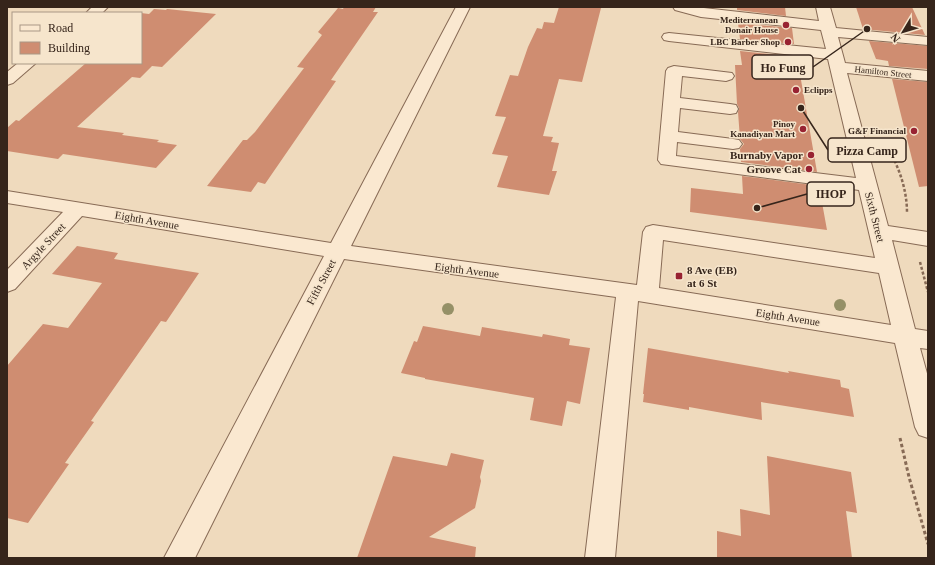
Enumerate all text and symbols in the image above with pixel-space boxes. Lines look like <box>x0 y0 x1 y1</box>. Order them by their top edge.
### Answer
legend <box>12 12 142 64</box>
north arrow <box>883 12 923 52</box>
place label: Mediterranean Donair House <box>720 15 778 35</box>
marker: Mediterranean Donair House <box>781 20 791 30</box>
text: Road <box>48 21 73 35</box>
text: N <box>888 31 902 45</box>
place label: LBC Barber Shop <box>710 37 780 47</box>
marker: LBC Barber Shop <box>783 37 793 47</box>
text: Building <box>48 41 90 55</box>
callout: Ho Fung <box>752 55 813 79</box>
text: Ho Fung <box>760 61 806 75</box>
street label: Hamilton Street <box>854 64 912 80</box>
marker: Eclipps <box>791 85 801 95</box>
place label: Eclipps <box>804 85 833 95</box>
place label: Pinoy Kanadiyan Mart <box>730 119 795 139</box>
marker: Pinoy Kanadiyan Mart <box>798 124 808 134</box>
place label: G&F Financial <box>848 126 906 136</box>
marker: G&F Financial <box>909 126 919 136</box>
callout: Pizza Camp <box>828 138 906 162</box>
text: Pizza Camp <box>836 144 898 158</box>
place label: Burnaby Vapor <box>730 149 803 161</box>
marker: Burnaby Vapor <box>806 150 816 160</box>
place label: Groove Cat <box>747 163 801 175</box>
marker: Groove Cat <box>804 164 814 174</box>
callout: IHOP <box>807 182 854 206</box>
text: IHOP <box>816 187 846 201</box>
street label: Sixth Street <box>863 190 887 244</box>
street label: Eighth Avenue <box>114 208 180 232</box>
street label: Argyle Street <box>19 220 67 272</box>
street label: Fifth Street <box>304 257 338 307</box>
street label: Eighth Avenue <box>434 260 500 280</box>
place label: 8 Ave (EB) at 6 St <box>687 264 737 289</box>
marker: 8 Ave (EB) at 6 St <box>674 271 684 281</box>
street label: Eighth Avenue <box>755 306 821 328</box>

